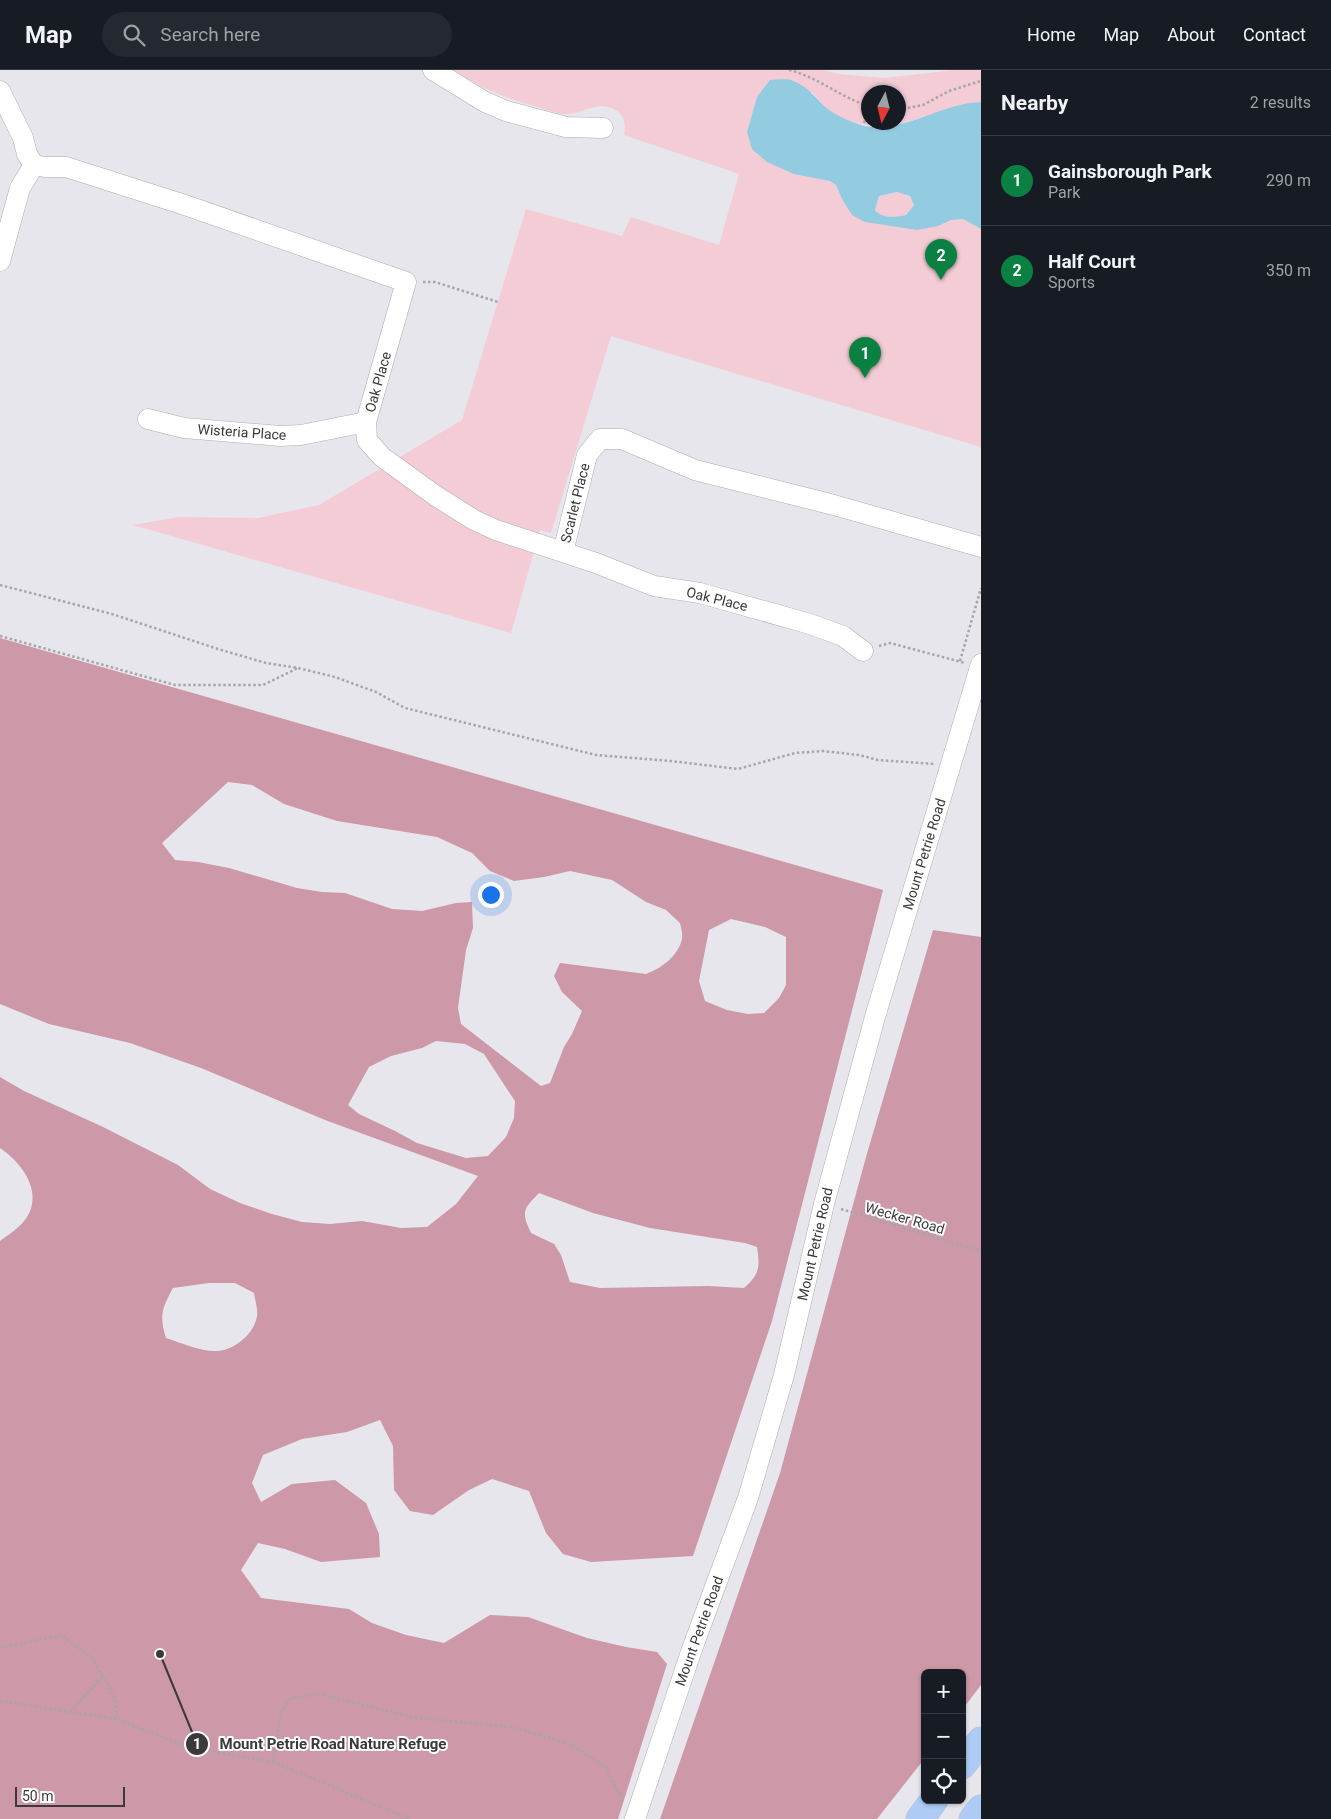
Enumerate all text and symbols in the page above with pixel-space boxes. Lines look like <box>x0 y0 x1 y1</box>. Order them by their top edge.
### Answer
search box <box>102 12 452 57</box>
text: Map <box>25 21 72 49</box>
icon: search <box>120 21 148 49</box>
text: Search here <box>160 23 260 46</box>
text: Home <box>1027 24 1076 45</box>
text: Map <box>1104 24 1139 45</box>
text: About <box>1167 24 1215 45</box>
text: Contact <box>1243 24 1306 45</box>
north arrow <box>861 85 906 130</box>
text: Nearby <box>1001 91 1068 115</box>
text: 2 results <box>1250 93 1311 112</box>
text: Gainsborough Park <box>1048 160 1212 183</box>
text: 1 <box>1012 171 1022 190</box>
text: 290 m <box>1266 171 1311 190</box>
text: Park <box>1048 183 1080 202</box>
pin: 2 <box>925 239 957 280</box>
text: Half Court <box>1048 250 1136 273</box>
text: 2 <box>1012 261 1022 280</box>
text: 350 m <box>1266 261 1311 280</box>
text: Sports <box>1048 273 1095 292</box>
pin: 1 <box>849 337 881 378</box>
street label: Oak Place <box>362 350 394 414</box>
street label: Wisteria Place <box>197 421 287 443</box>
street label: Scarlet Place <box>557 462 593 544</box>
street label: Oak Place <box>685 584 749 614</box>
street label: Mount Petrie Road <box>899 796 949 912</box>
your location <box>478 882 504 908</box>
street label: Mount Petrie Road <box>794 1186 836 1302</box>
street label: Wecker Road <box>864 1199 946 1237</box>
street label: Mount Petrie Road <box>672 1574 726 1688</box>
map controls <box>921 1669 966 1804</box>
button: + <box>921 1669 966 1714</box>
button: − <box>921 1714 966 1759</box>
callout: Mount Petrie Road Nature Refuge <box>184 1729 456 1759</box>
text: 1 <box>193 1735 201 1753</box>
text: Mount Petrie Road Nature Refuge <box>220 1735 446 1753</box>
button: locate <box>921 1759 966 1804</box>
scale bar <box>15 1784 125 1807</box>
text: 50 m <box>22 1788 54 1804</box>

